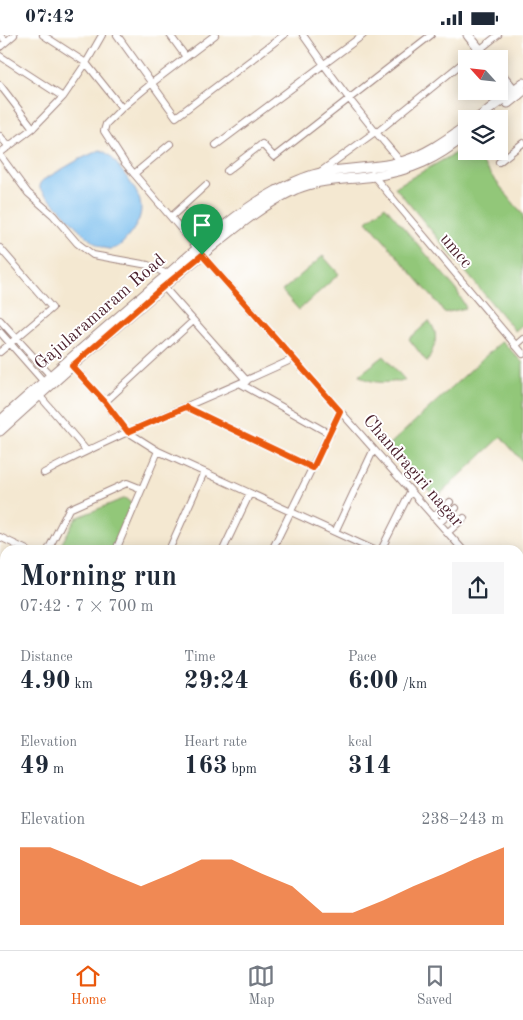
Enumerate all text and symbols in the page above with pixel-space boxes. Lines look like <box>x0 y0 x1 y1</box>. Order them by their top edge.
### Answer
text: 07:42 <box>25 8 74 27</box>
north arrow <box>458 50 508 100</box>
map controls <box>458 50 508 160</box>
button: layers <box>458 110 508 160</box>
pin <box>181 204 223 255</box>
icon: arrive <box>188 211 216 239</box>
street label: umcc <box>436 230 476 272</box>
street label: Gajularamaram Road <box>31 251 169 373</box>
street label: Chandragiri nagar <box>359 411 467 531</box>
button: share <box>452 562 504 614</box>
text: Morning run <box>20 564 177 592</box>
text: 07:42 · 7 × 700 m <box>20 599 153 615</box>
text: Distance <box>20 650 73 664</box>
text: Time <box>184 650 215 664</box>
text: Pace <box>348 650 376 664</box>
text: 4.90 <box>20 669 71 694</box>
text: 29:24 <box>184 669 249 694</box>
text: 6:00 <box>348 669 399 694</box>
text: km <box>71 677 93 691</box>
text: /km <box>399 677 427 691</box>
text: Elevation <box>20 735 77 749</box>
text: Heart rate <box>184 735 247 749</box>
text: kcal <box>348 735 372 749</box>
text: 49 <box>20 754 49 779</box>
text: 163 <box>184 754 228 779</box>
text: 314 <box>348 754 392 779</box>
text: m <box>49 762 64 776</box>
text: bpm <box>228 762 257 776</box>
text: Elevation <box>20 812 85 828</box>
text: 238–243 m <box>421 812 504 828</box>
tab: Home <box>71 962 106 1009</box>
tab: Map <box>247 962 275 1009</box>
tab: Saved <box>417 962 452 1009</box>

